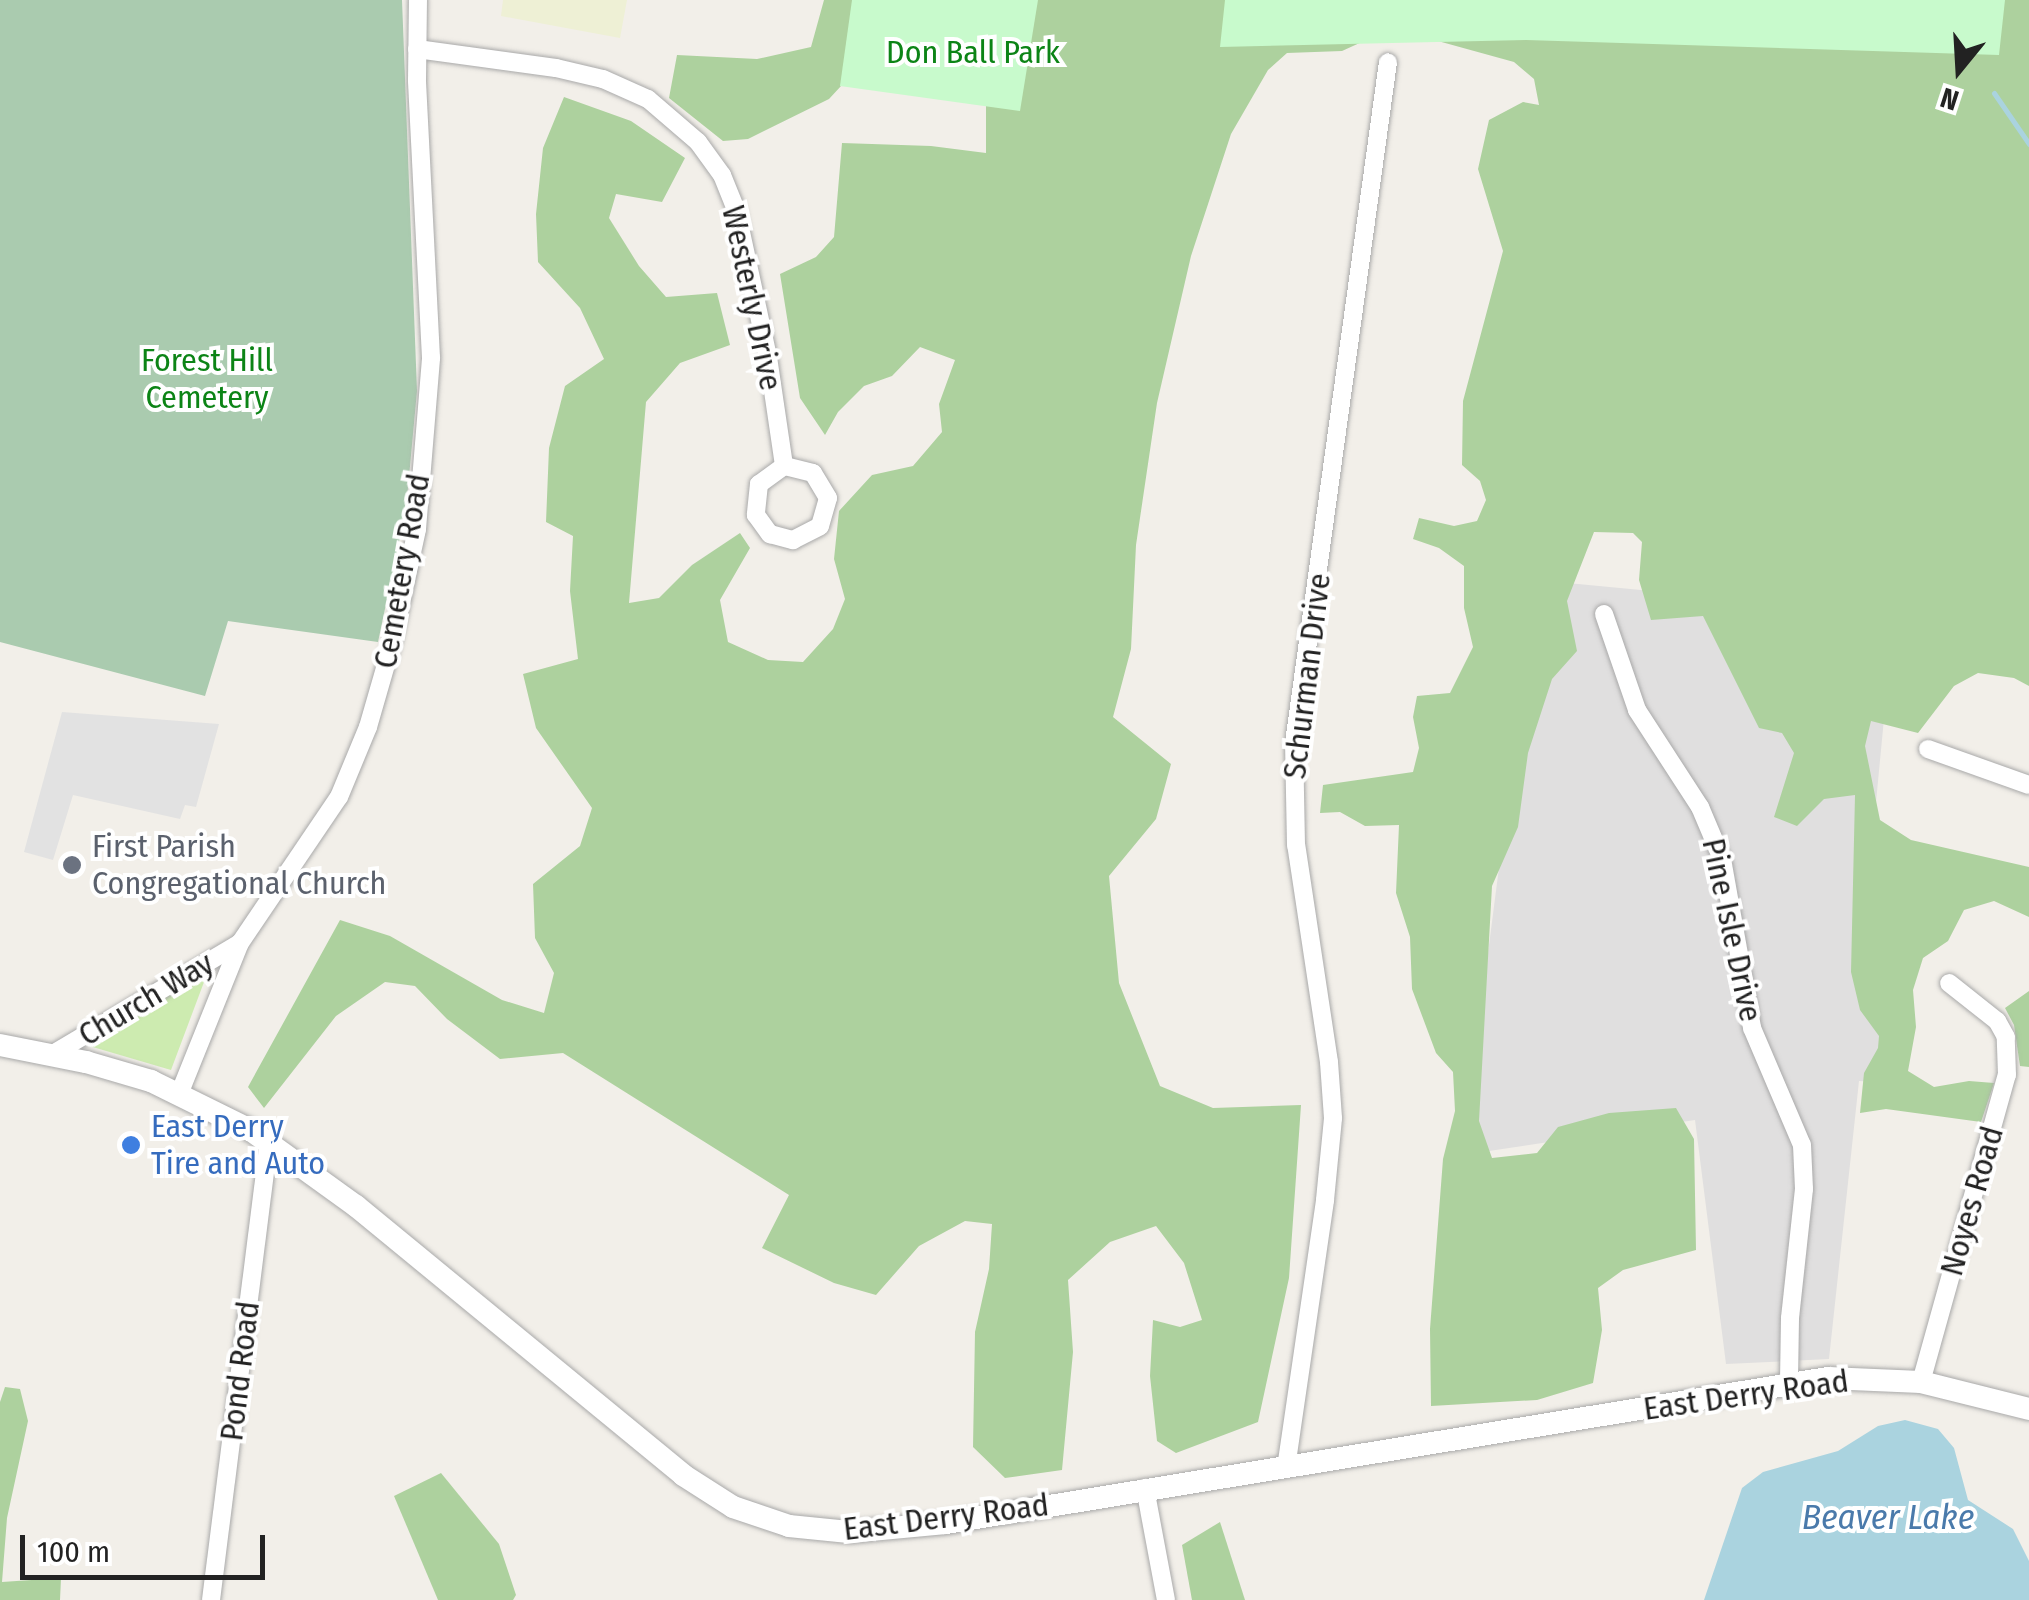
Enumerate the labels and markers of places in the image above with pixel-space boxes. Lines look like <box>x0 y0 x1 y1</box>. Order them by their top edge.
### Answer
place label: First Parish Congregational Church <box>92 828 386 903</box>
marker: First Parish Congregational Church <box>61 854 83 876</box>
place label: East Derry Tire and Auto <box>151 1108 325 1183</box>
marker: East Derry Tire and Auto <box>120 1134 142 1156</box>

